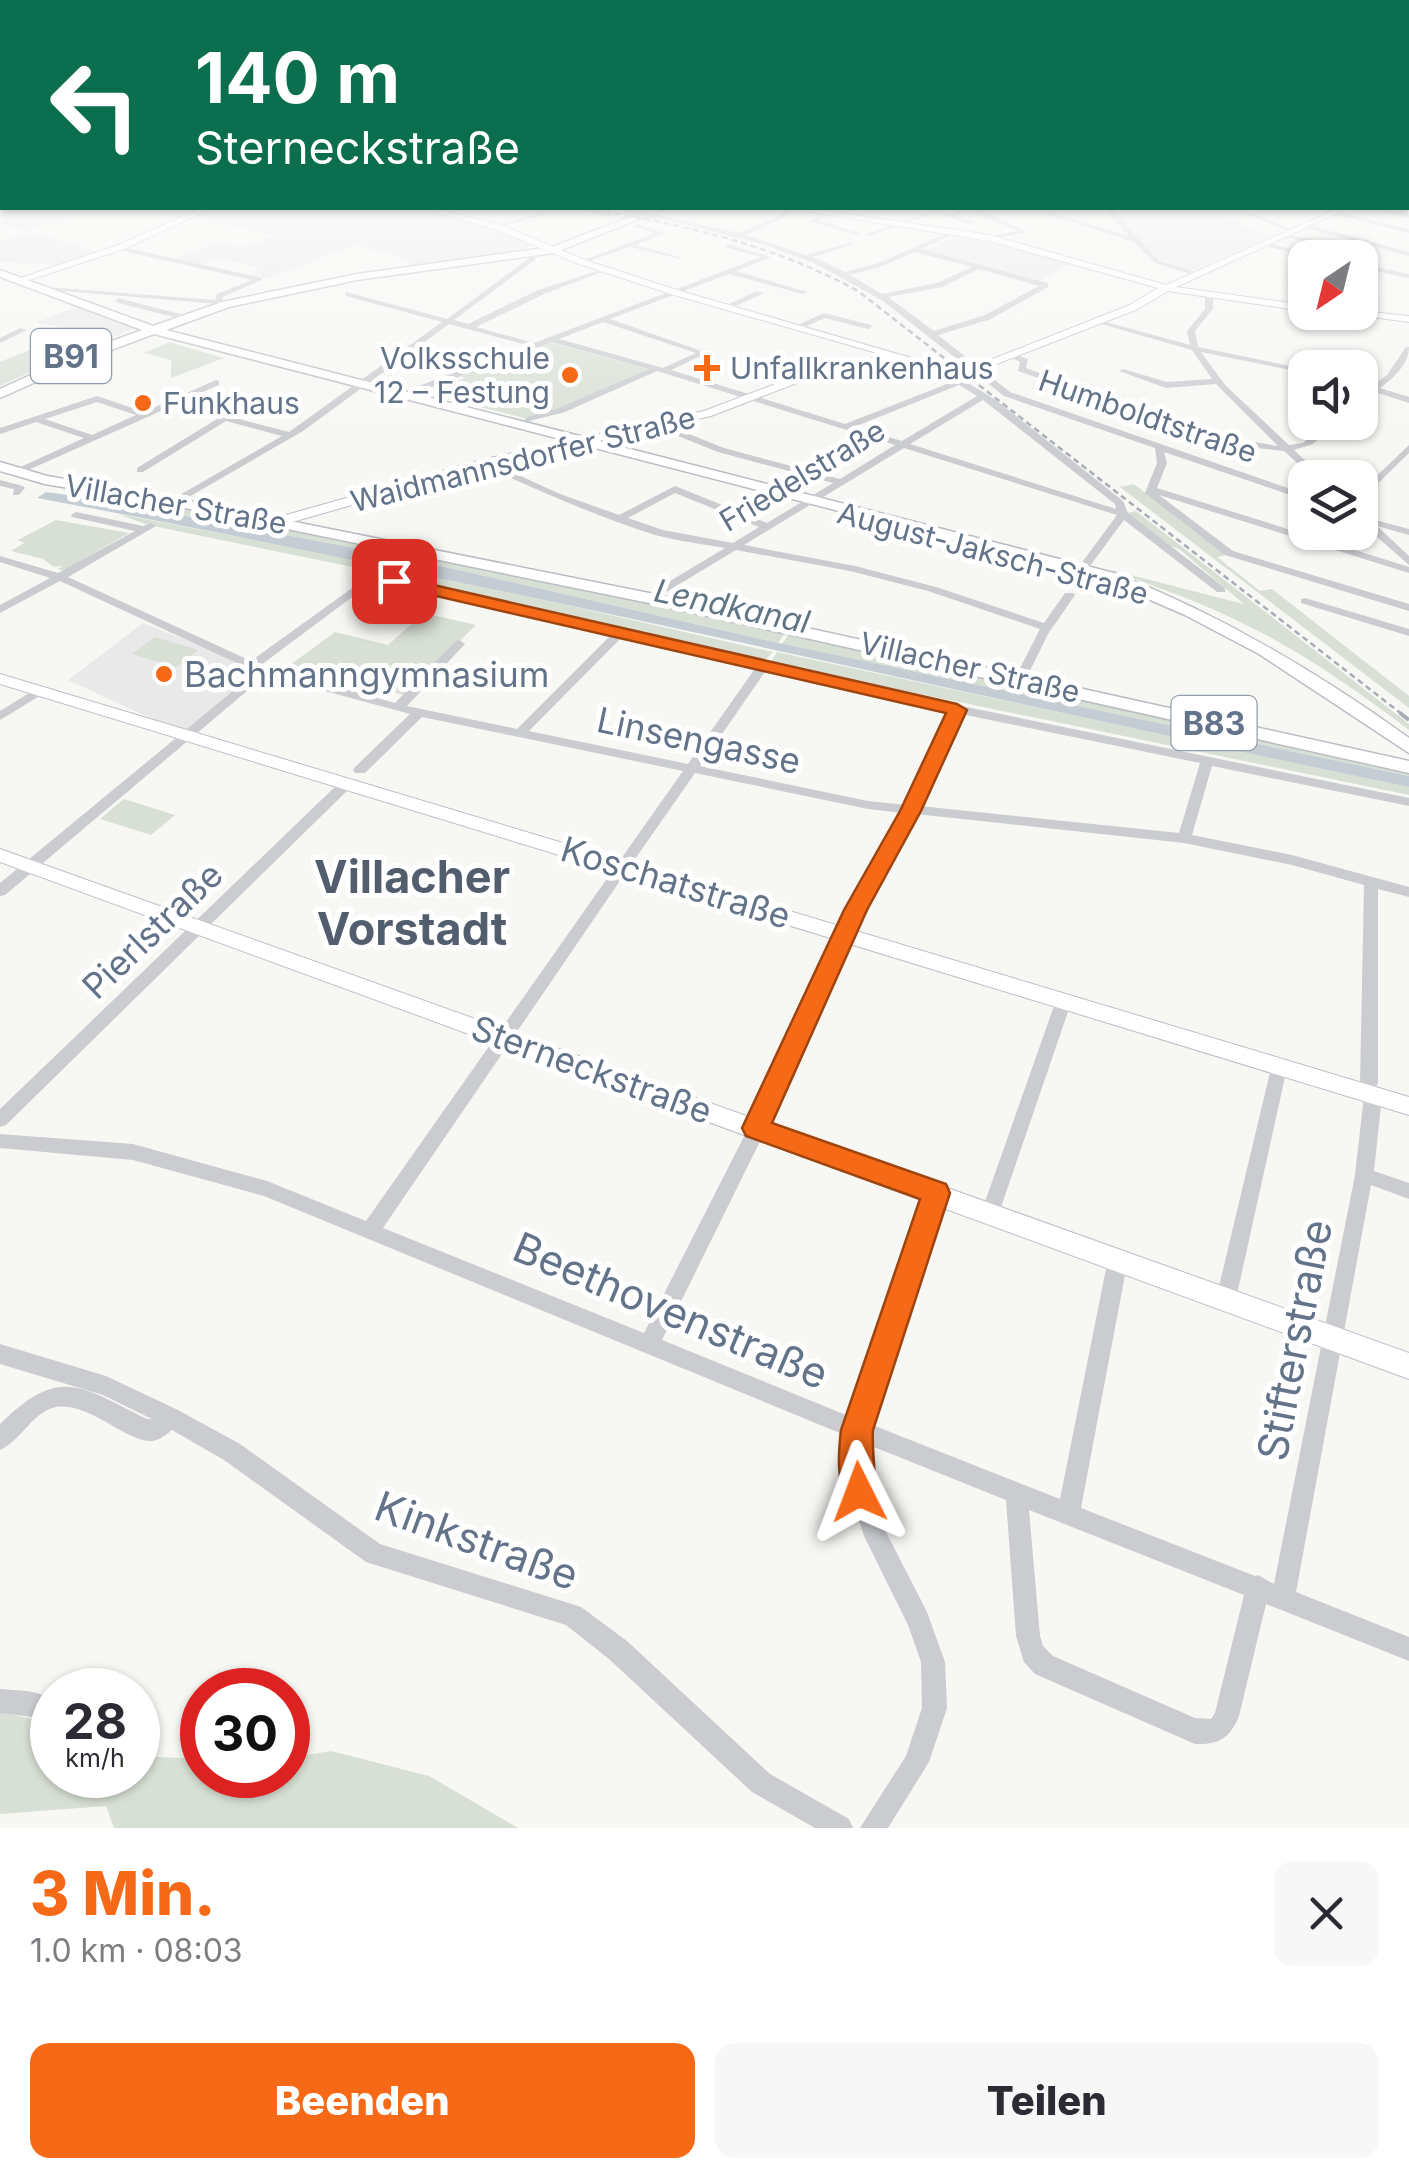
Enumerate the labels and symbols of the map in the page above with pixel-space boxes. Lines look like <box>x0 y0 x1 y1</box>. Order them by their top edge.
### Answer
north arrow <box>1288 240 1378 330</box>
road number: B91 <box>31 329 111 383</box>
place label: Volksschule 12 – Festung <box>374 340 550 410</box>
place label: Unfallkrankenhaus <box>730 350 994 386</box>
marker: Unfallkrankenhaus <box>694 355 720 381</box>
street label: Humboldtstraße <box>1034 362 1262 470</box>
marker: Volksschule 12 – Festung <box>559 364 581 386</box>
place label: Funkhaus <box>163 385 300 421</box>
marker: Funkhaus <box>132 392 154 414</box>
street label: Waidmannsdorfer Straße <box>347 399 699 519</box>
street label: Friedelstraße <box>713 412 891 538</box>
street label: Villacher Straße <box>62 467 290 541</box>
street label: August-Jaksch-Straße <box>834 494 1152 612</box>
pin <box>352 539 437 624</box>
water label: Lendkanal <box>651 571 814 642</box>
street label: Villacher Straße <box>857 624 1083 710</box>
place label: Bachmanngymnasium <box>184 653 549 695</box>
marker: Bachmanngymnasium <box>153 663 175 685</box>
road number: B83 <box>1172 696 1256 750</box>
street label: Linsengasse <box>593 698 805 782</box>
street label: Koschatstraße <box>556 827 796 937</box>
district label: Villacher Vorstadt <box>314 849 510 956</box>
street label: Pierlstraße <box>73 853 231 1007</box>
street label: Sterneckstraße <box>466 1006 718 1132</box>
street label: Stifterstraße <box>1246 1215 1342 1465</box>
street label: Beethovenstraße <box>506 1221 836 1399</box>
position arrow <box>807 1440 911 1544</box>
street label: Kinkstraße <box>368 1480 586 1600</box>
speed limit sign: 30 <box>180 1668 310 1798</box>

